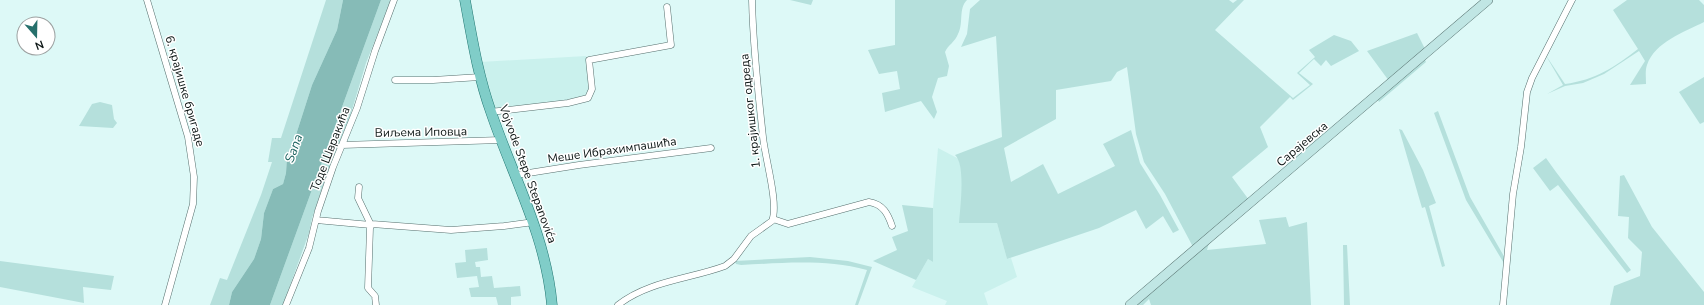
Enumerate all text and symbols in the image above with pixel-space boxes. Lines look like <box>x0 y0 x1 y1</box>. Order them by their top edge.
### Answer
north arrow <box>16 16 56 56</box>
street label: 6. крајишке бригаде <box>162 34 208 148</box>
text: N <box>33 36 46 53</box>
street label: 1. крајишког одреда <box>736 53 764 169</box>
street label: Vojvode Stepe Stepanovića <box>495 102 561 245</box>
street label: Тоде Швракића <box>307 104 353 194</box>
street label: Сарајевска <box>1273 118 1331 170</box>
street label: Виљема Иповца <box>375 123 467 141</box>
water label: Sana <box>280 131 307 165</box>
street label: Меше Ибрахимпашића <box>547 133 677 167</box>

